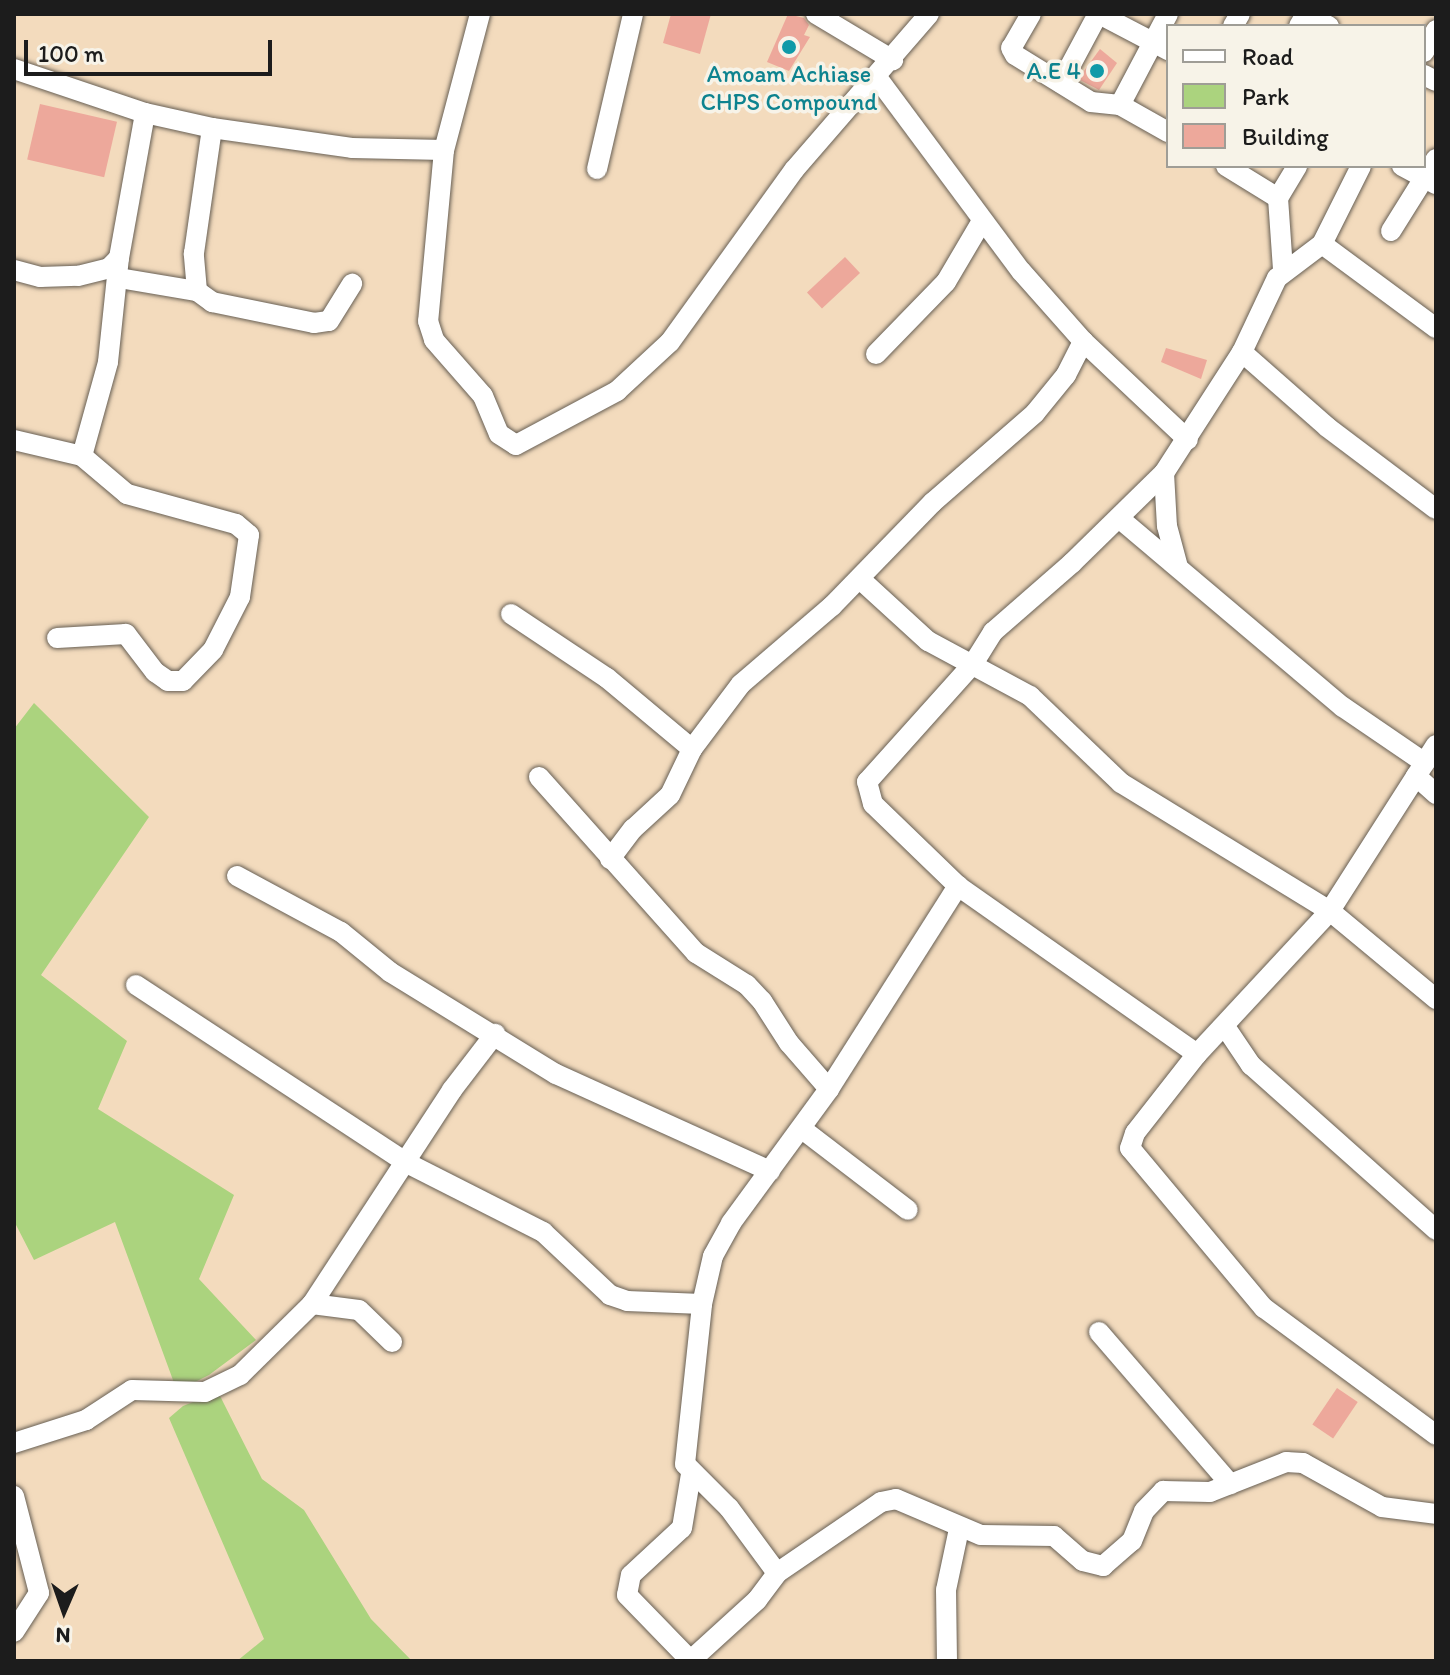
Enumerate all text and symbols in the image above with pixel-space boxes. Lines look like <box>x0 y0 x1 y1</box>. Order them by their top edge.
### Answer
scale bar <box>28 24 276 74</box>
legend <box>1166 24 1426 168</box>
marker: Amoam Achiase CHPS Compound <box>780 38 798 56</box>
text: 100 m <box>38 39 104 68</box>
text: Road <box>1242 42 1294 71</box>
place label: A.E 4 <box>1026 57 1081 85</box>
place label: Amoam Achiase CHPS Compound <box>700 60 878 116</box>
marker: A.E 4 <box>1088 62 1106 80</box>
text: Park <box>1242 82 1289 111</box>
text: Building <box>1242 122 1329 151</box>
north arrow <box>24 1571 104 1651</box>
text: N <box>55 1622 71 1649</box>

